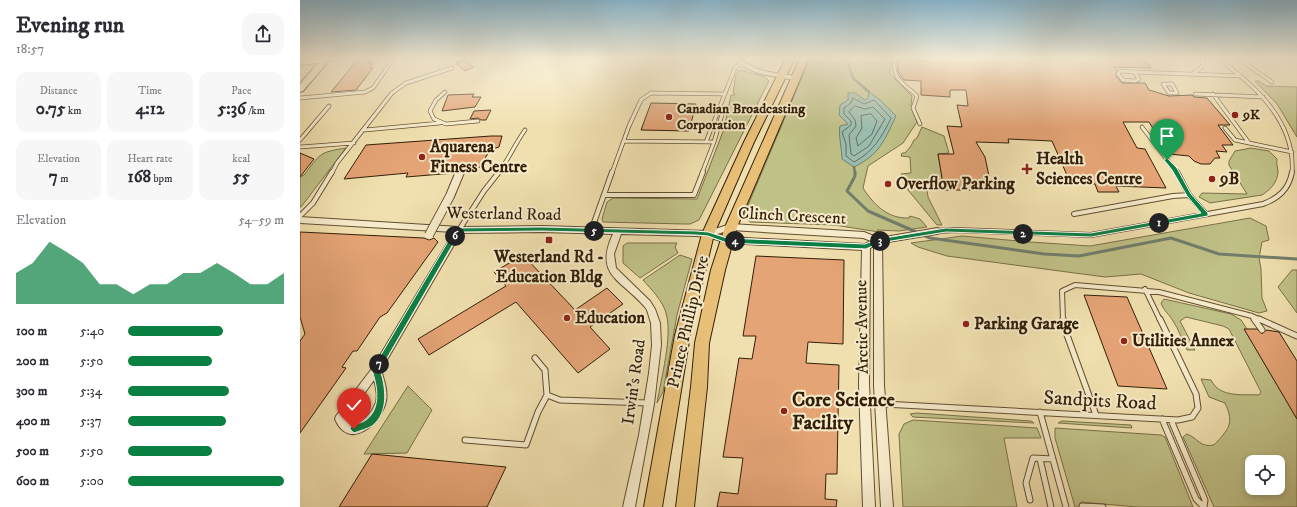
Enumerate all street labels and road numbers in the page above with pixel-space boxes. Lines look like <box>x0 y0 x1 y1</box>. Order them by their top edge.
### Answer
street label: Westerland Road <box>445 202 562 226</box>
street label: Clinch Crescent <box>737 202 847 230</box>
street label: Prince Phillip Drive <box>662 254 714 390</box>
street label: Arctic Avenue <box>850 280 874 374</box>
street label: Irwin's Road <box>617 337 651 426</box>
street label: Sandpits Road <box>1043 386 1157 416</box>

